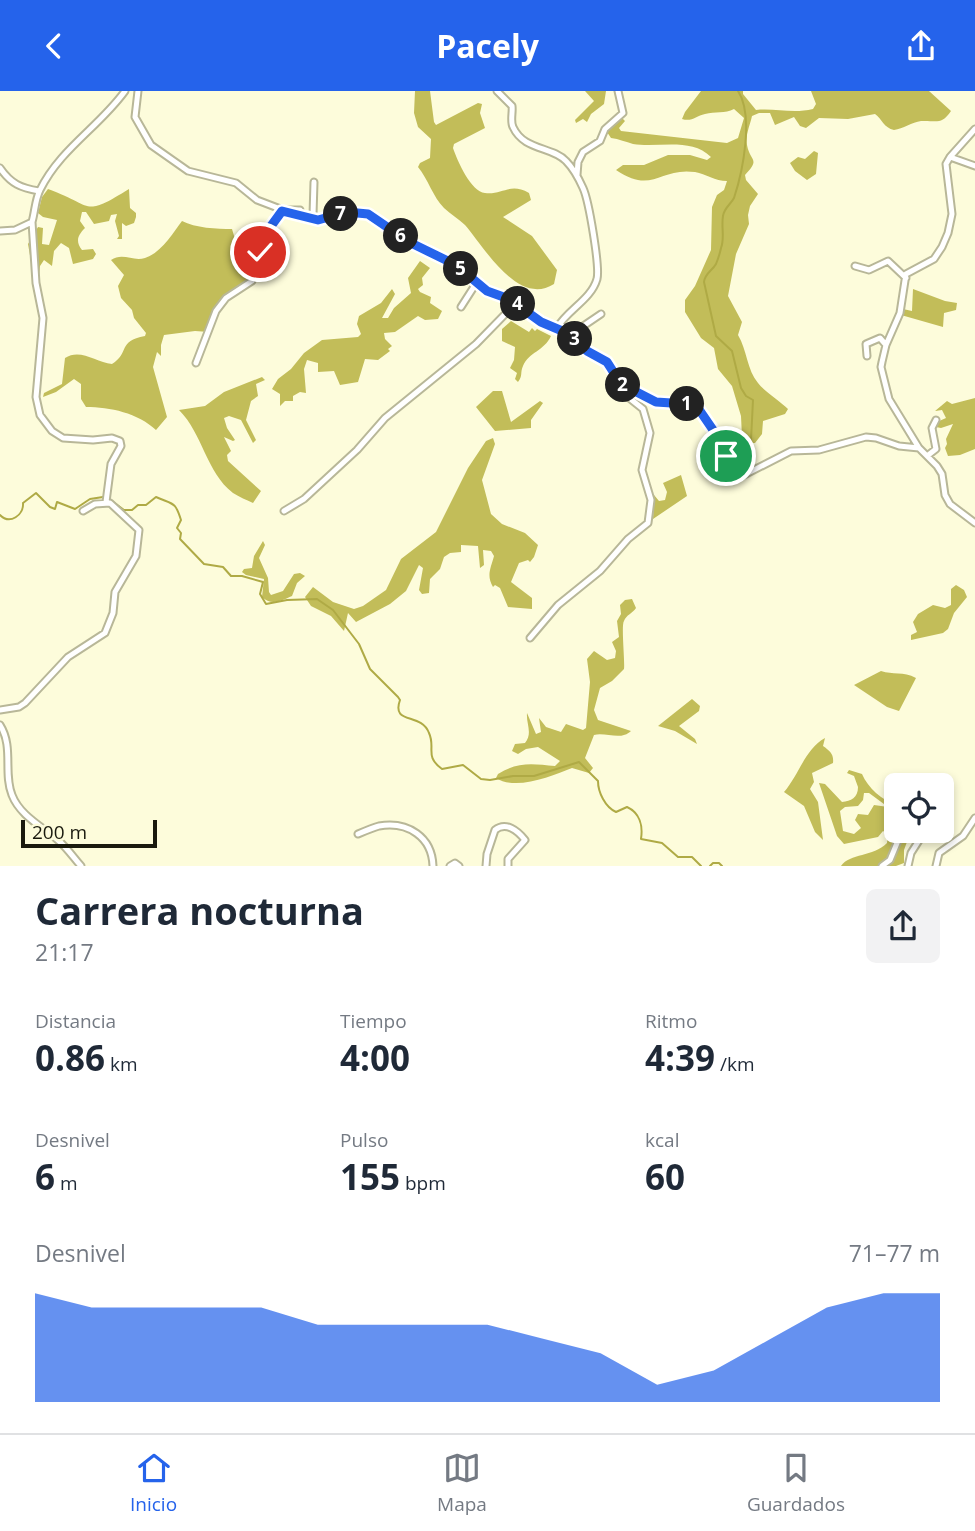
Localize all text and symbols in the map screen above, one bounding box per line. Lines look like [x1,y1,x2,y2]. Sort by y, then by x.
text: Pacely [436,24,539,67]
icon: back [35,27,73,65]
icon: share [902,27,940,65]
pin: 7 [324,197,358,231]
text: 7 [335,200,346,226]
pin: 6 [384,219,418,253]
pin [230,222,290,282]
text: 6 [395,222,406,248]
icon: check [241,233,279,271]
pin: 5 [444,251,478,287]
text: 5 [455,255,466,281]
pin: 4 [500,287,536,321]
text: 4 [512,290,523,316]
pin: 3 [558,321,592,357]
text: 3 [569,325,580,351]
pin: 2 [606,367,640,403]
text: 2 [617,371,628,397]
pin: 1 [670,387,704,421]
text: 1 [681,390,692,416]
pin [696,426,756,486]
icon: arrive [707,437,745,475]
map controls [884,773,954,843]
button: locate [884,773,954,843]
scale bar [21,817,158,849]
text: 200 m [32,819,87,845]
text: Carrera nocturna [35,884,364,936]
button: share [866,889,940,963]
text: 21:17 [35,936,94,968]
text: Distancia [35,1008,116,1034]
text: Tiempo [340,1008,407,1034]
text: Ritmo [645,1008,697,1034]
text: 0.86 [35,1034,105,1081]
text: 4:00 [340,1034,410,1081]
text: 4:39 [645,1034,715,1081]
text: km [105,1051,138,1077]
text: /km [715,1051,755,1077]
text: Desnivel [35,1127,110,1153]
text: Pulso [340,1127,388,1153]
text: kcal [645,1127,679,1153]
text: 6 [35,1153,55,1200]
text: 155 [340,1153,400,1200]
text: 60 [645,1153,685,1200]
text: m [55,1170,78,1196]
text: bpm [400,1170,446,1196]
text: Desnivel [35,1237,126,1269]
text: 71–77 m [849,1237,940,1269]
tab: Inicio [130,1449,177,1517]
tab: Mapa [437,1449,487,1517]
tab: Guardados [747,1449,845,1517]

